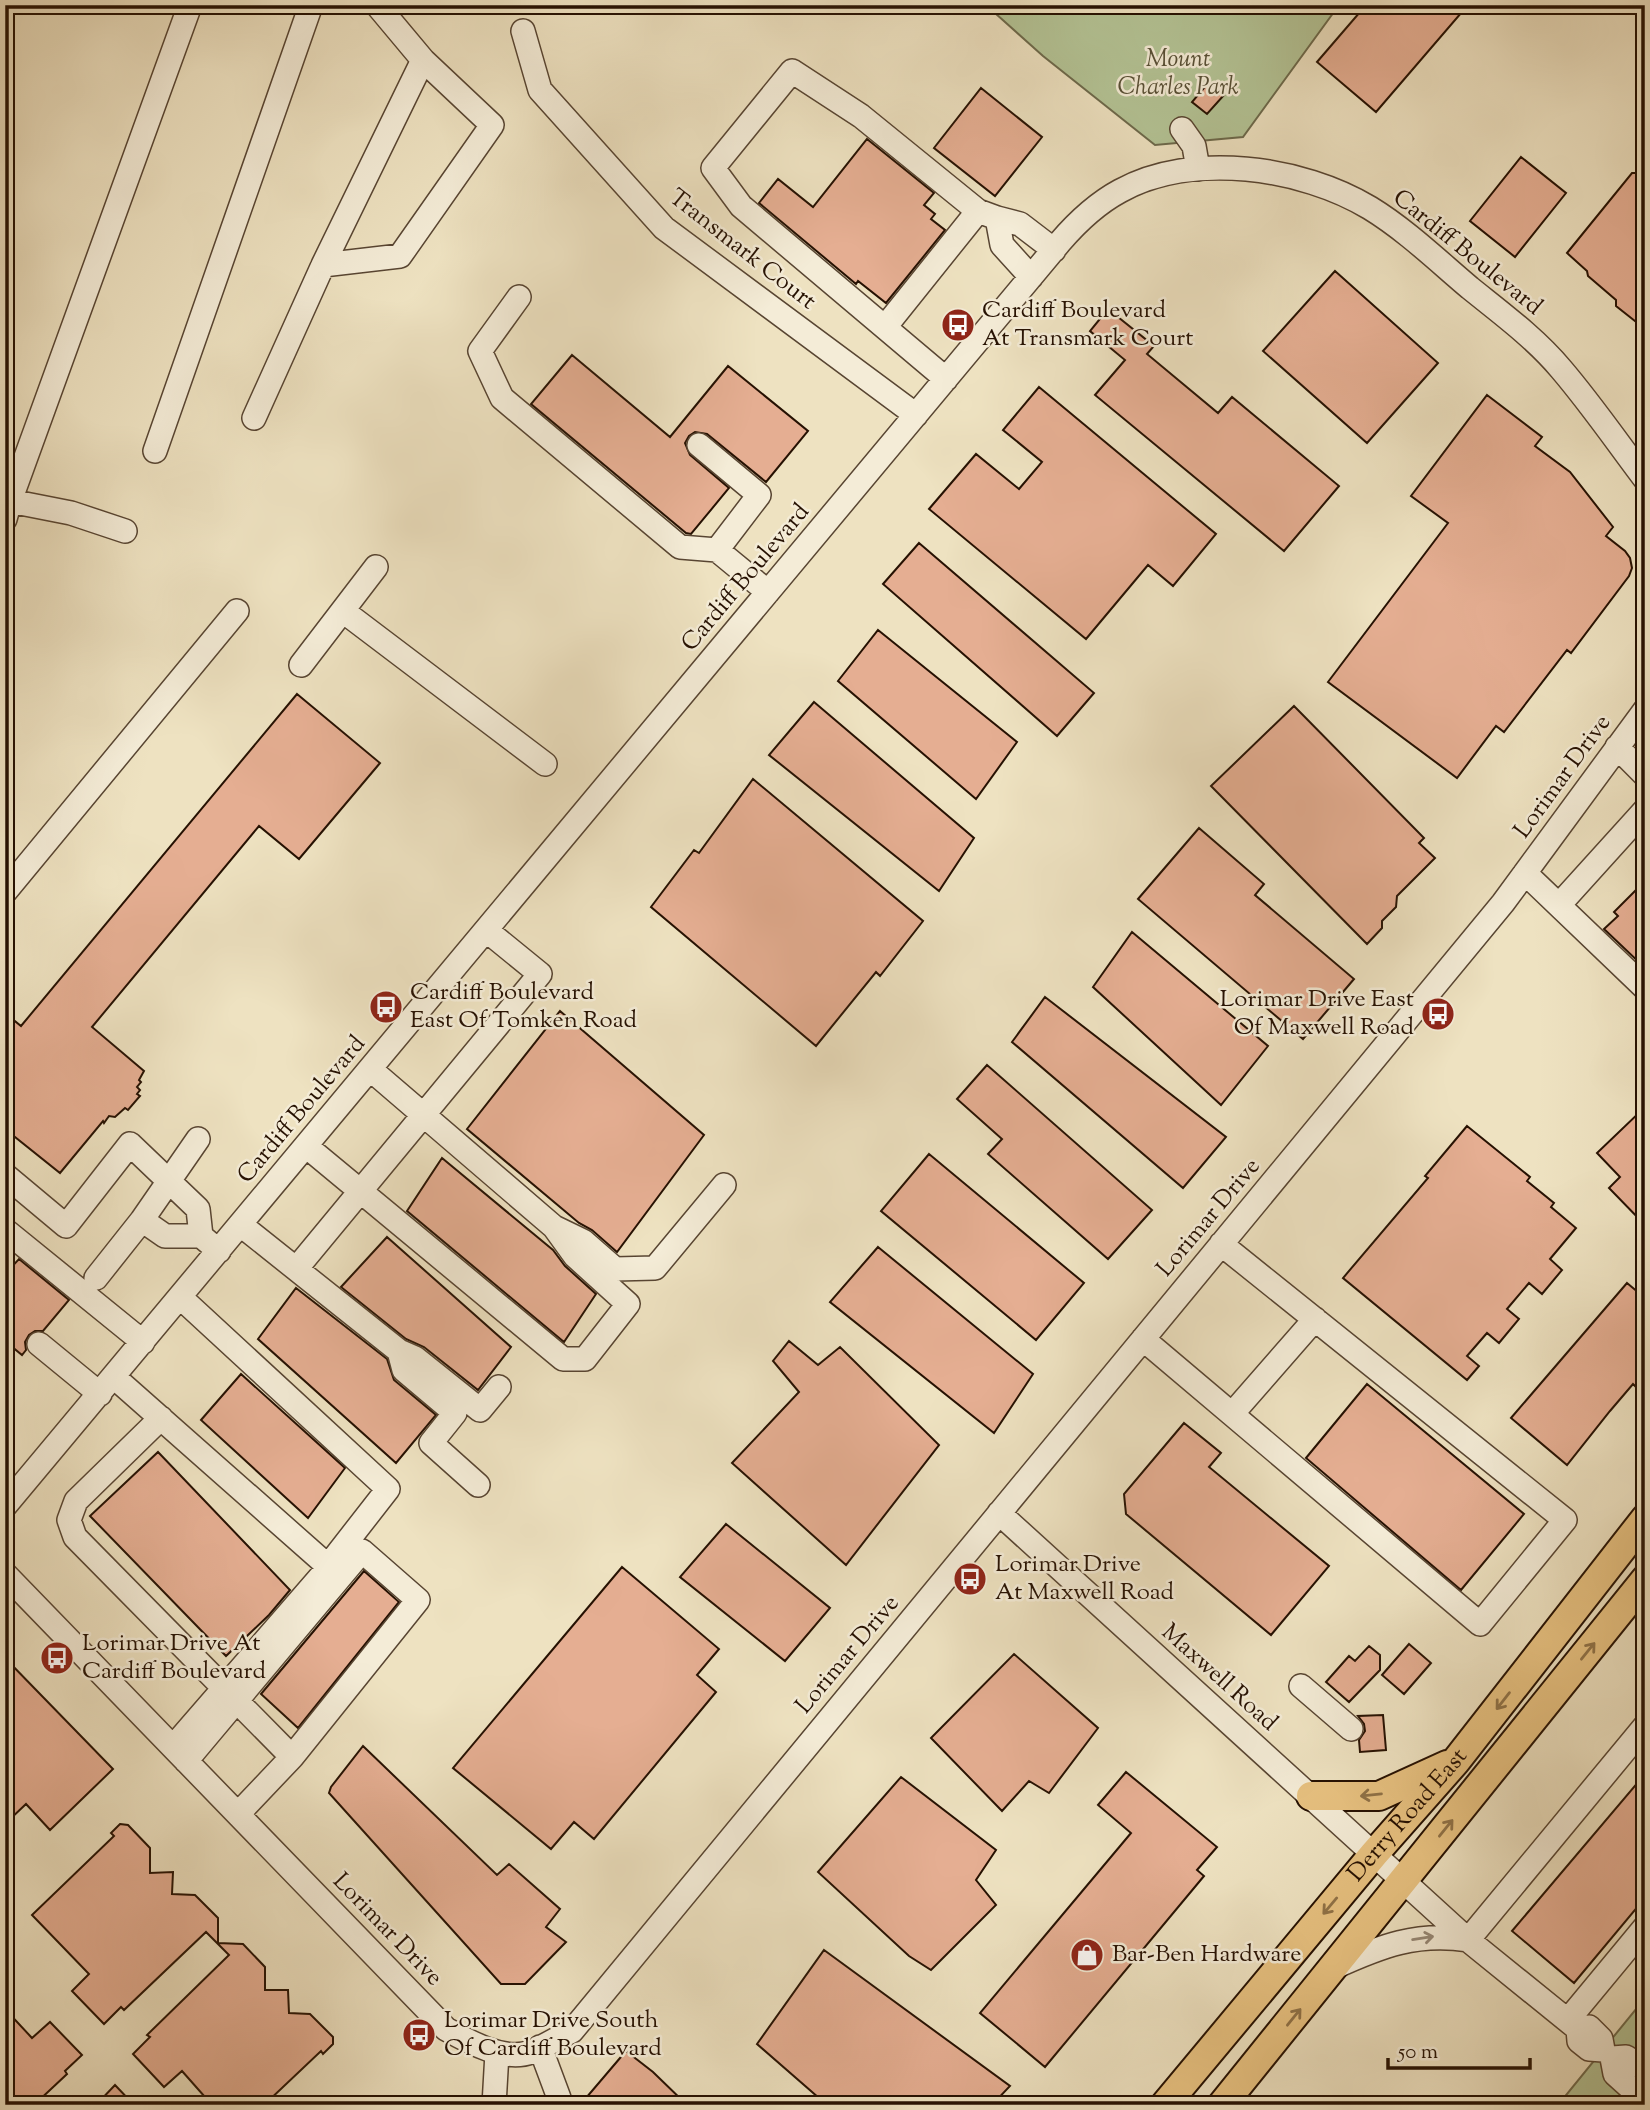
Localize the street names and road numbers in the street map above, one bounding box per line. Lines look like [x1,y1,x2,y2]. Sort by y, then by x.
street label: Transmark Court [661,182,823,318]
street label: Cardiff Boulevard [1385,182,1550,324]
street label: Cardiff Boulevard [674,496,818,659]
street label: Lorimar Drive [1506,708,1620,846]
street label: Cardiff Boulevard [230,1028,374,1191]
street label: Lorimar Drive [1149,1151,1269,1285]
street label: Lorimar Drive [788,1588,908,1722]
street label: Maxwell Road [1153,1616,1285,1740]
street label: Derry Road East [1340,1742,1476,1890]
street label: Lorimar Drive [324,1866,450,1994]

